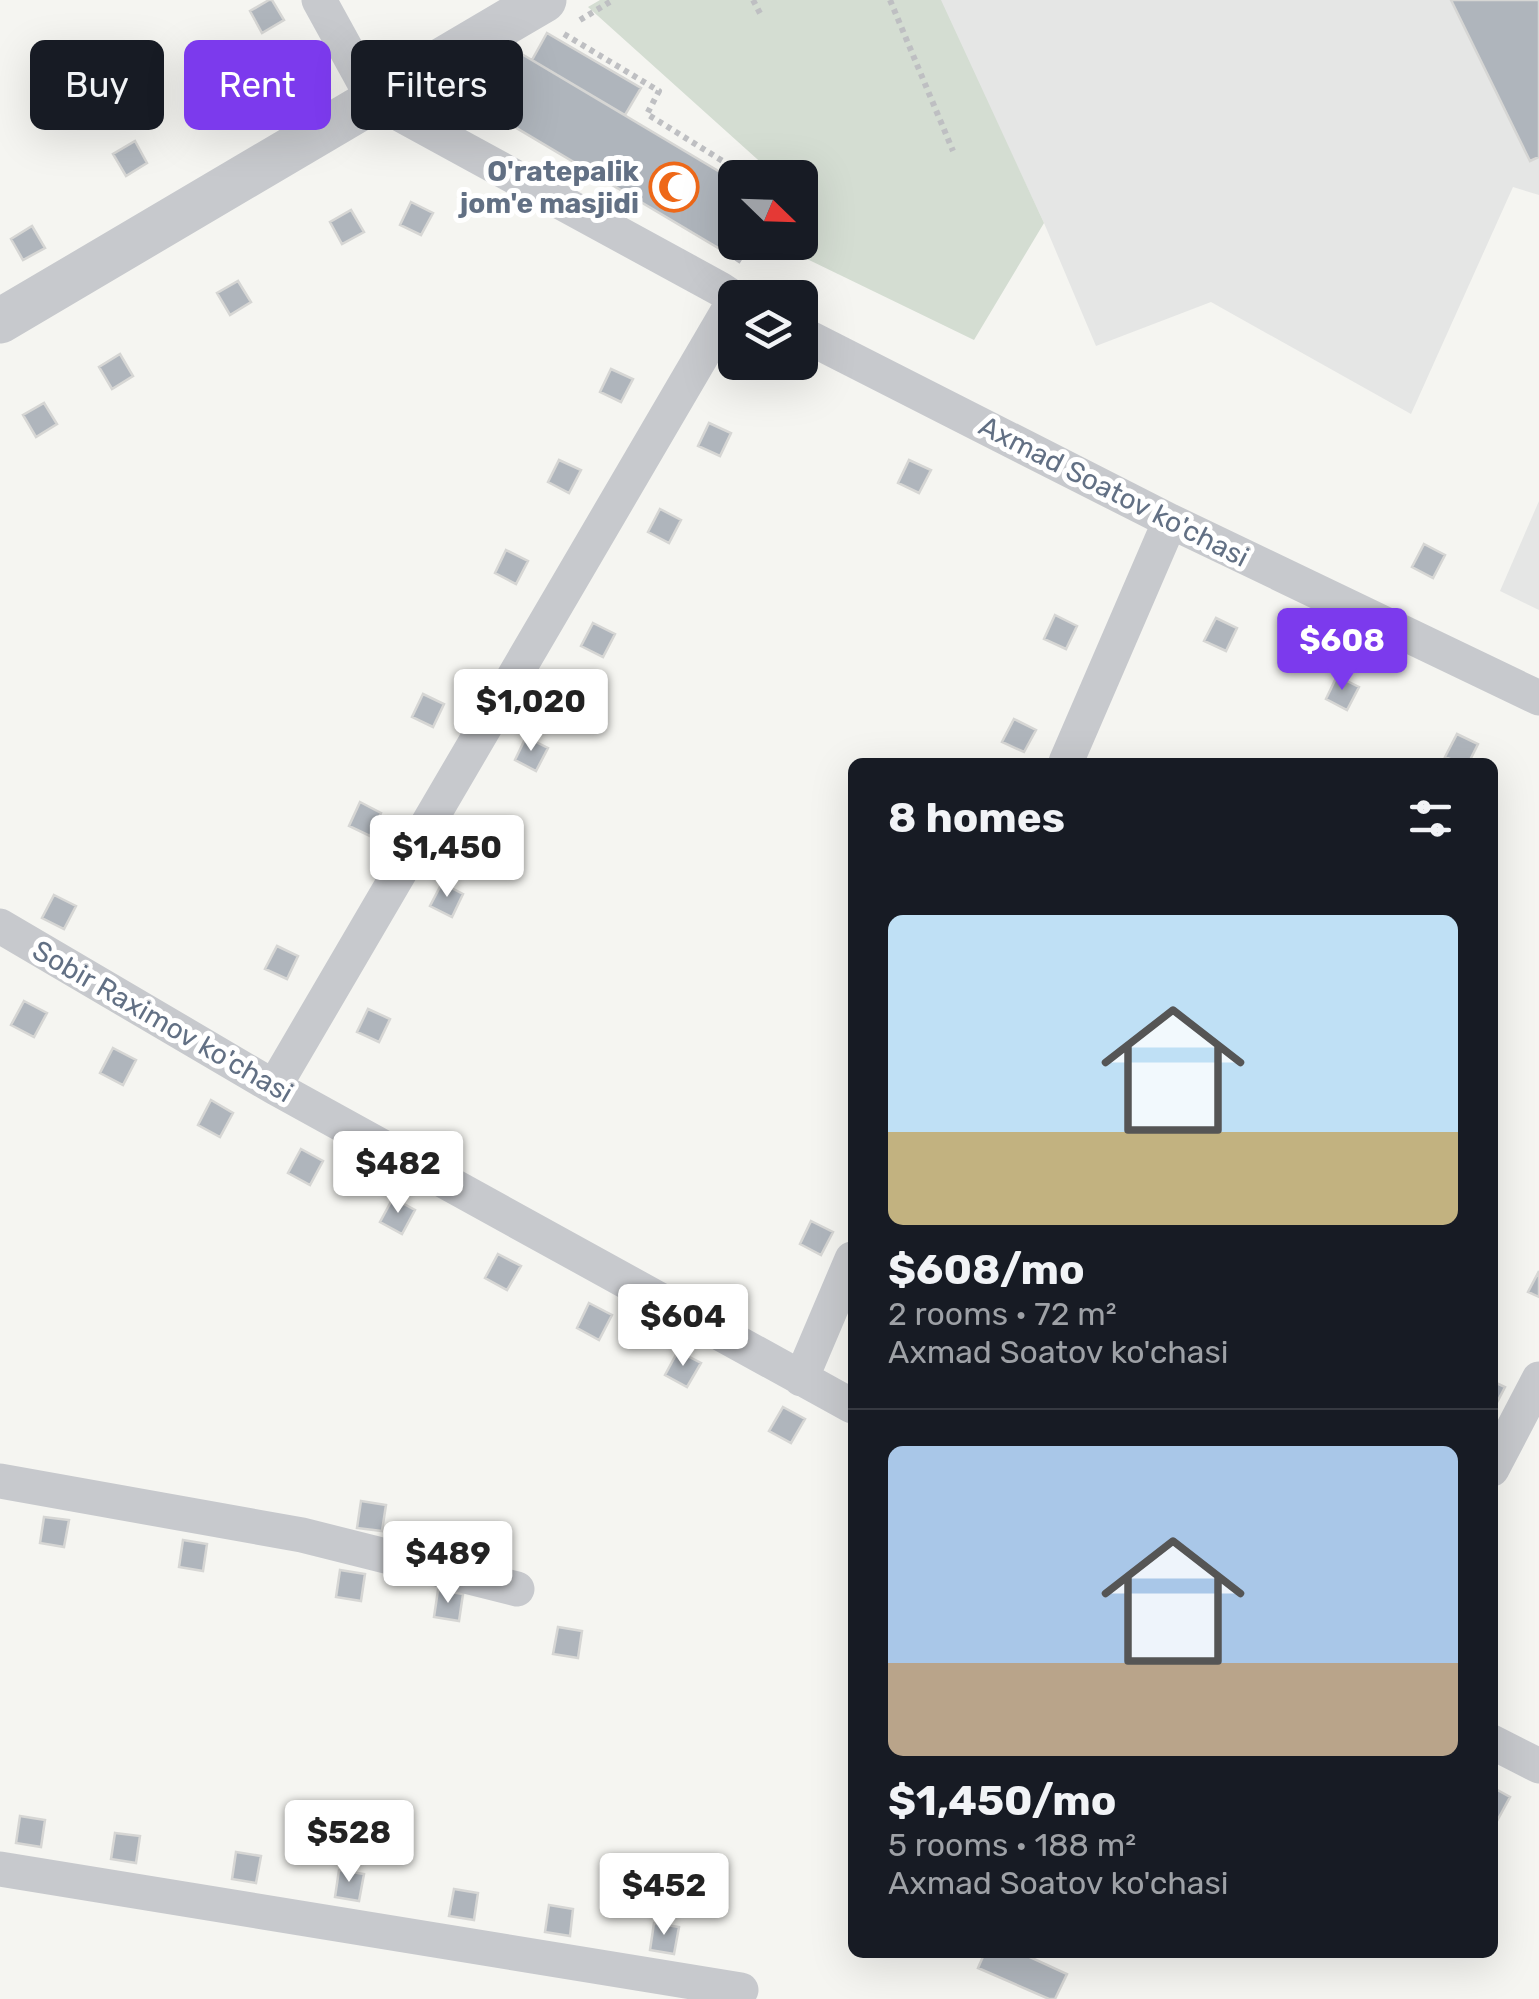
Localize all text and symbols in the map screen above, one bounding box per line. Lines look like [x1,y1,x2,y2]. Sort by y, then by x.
chip: Buy [30,40,164,130]
chip: Rent [184,40,331,130]
chip: Filters [351,40,523,130]
place label: O'ratepalik jom'e masjidi [458,155,640,220]
north arrow [718,160,818,260]
map controls [718,160,818,380]
mosque icon: O'ratepalik jom'e masjidi [648,161,700,213]
button: layers [718,280,818,380]
street label: Axmad Soatov ko'chasi [974,409,1254,574]
pin: $608 [1283,608,1401,693]
text: $608 [1299,621,1385,659]
pin: $1,020 [450,669,612,754]
text: $1,020 [476,682,586,720]
icon: filters [1403,791,1458,846]
text: 8 homes [888,793,1065,843]
pin: $1,450 [366,815,528,900]
text: $1,450 [392,828,502,866]
street label: Sobir Raximov ko'chasi [27,933,299,1109]
icon: home [1083,980,1263,1160]
pin: $482 [339,1131,457,1216]
text: $482 [355,1144,441,1182]
text: $608/mo [888,1245,1085,1295]
pin: $604 [624,1284,742,1369]
text: 2 rooms · 72 m² [888,1295,1117,1333]
text: $604 [640,1297,726,1335]
text: Axmad Soatov ko'chasi [888,1333,1229,1371]
icon: home [1083,1511,1263,1691]
pin: $489 [389,1521,507,1606]
text: $489 [405,1534,491,1572]
text: $1,450/mo [888,1776,1116,1826]
pin: $528 [290,1800,408,1885]
text: $528 [307,1813,391,1851]
text: 5 rooms · 188 m² [888,1826,1136,1864]
pin: $452 [605,1853,723,1938]
text: Axmad Soatov ko'chasi [888,1864,1229,1902]
text: $452 [622,1866,706,1904]

